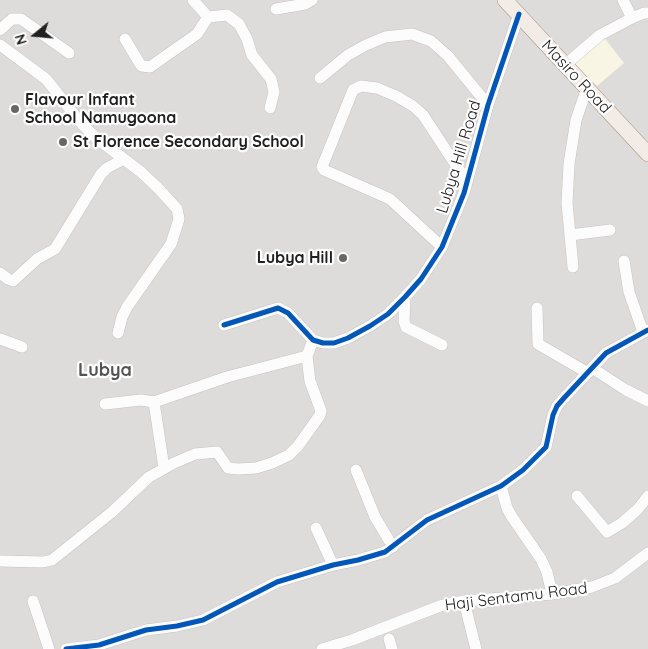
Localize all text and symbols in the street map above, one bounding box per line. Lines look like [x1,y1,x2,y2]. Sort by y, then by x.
north arrow [10,10,60,60]
text: N [11,32,31,47]
street label: Masiro Road [537,36,615,118]
place label: Flavour Infant School Namugoona [25,90,176,128]
street label: Lubya Hill Road [433,98,485,216]
marker: Flavour Infant School Namugoona [9,103,21,115]
place label: St Florence Secondary School [73,132,304,152]
marker: St Florence Secondary School [57,136,69,148]
place label: Lubya Hill [257,248,333,268]
marker: Lubya Hill [337,252,349,264]
district label: Lubya [78,360,132,382]
street label: Haji Sentamu Road [444,579,588,615]

